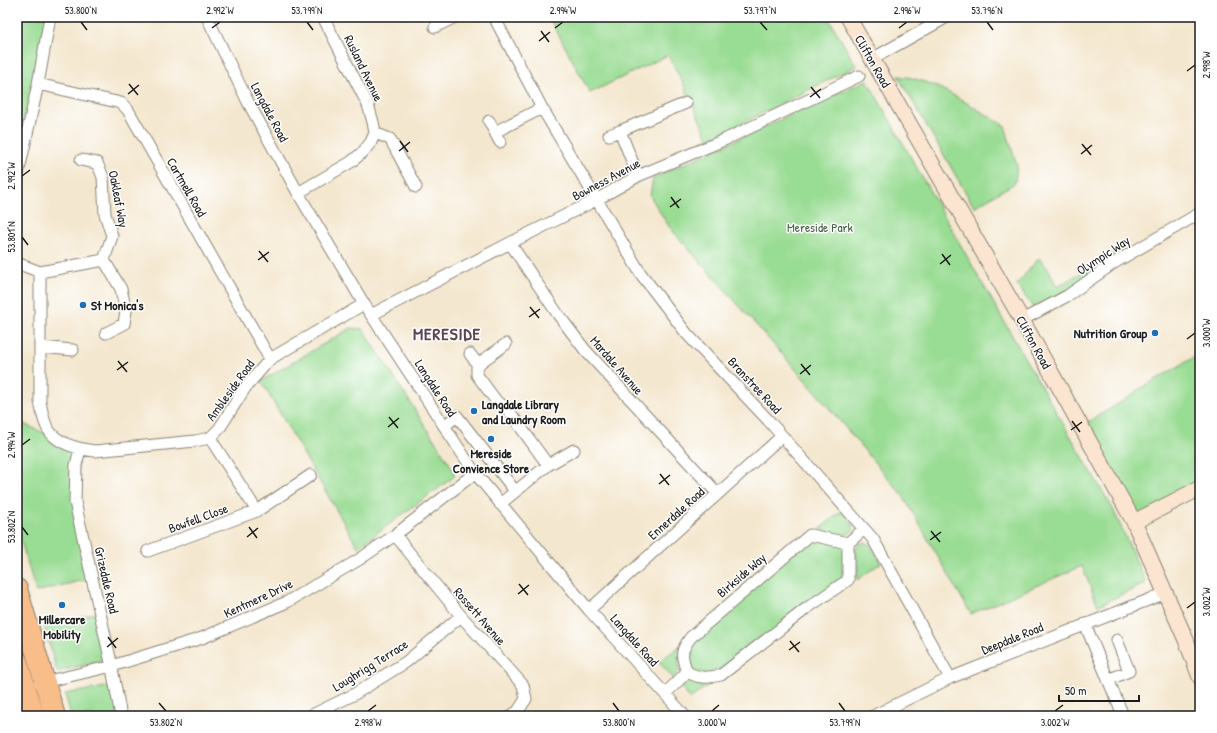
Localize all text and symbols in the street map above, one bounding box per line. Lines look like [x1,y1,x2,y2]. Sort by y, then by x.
text: 53.800°N [65,4,97,17]
text: 2.992°W [206,4,234,17]
text: 53.799°N [292,4,322,17]
text: 2.994°W [550,4,577,17]
text: 53.797°N [744,4,776,17]
text: 2.996°W [894,4,921,17]
text: 53.796°N [971,4,1003,17]
street label: Clifton Road [851,31,895,91]
street label: Rusland Avenue [340,32,388,104]
text: 2.998°W [1200,51,1213,78]
street label: Langdale Road [247,79,293,145]
street label: Bowness Avenue [569,153,643,205]
street label: Cartmell Road [163,154,211,220]
text: 2.992°W [5,162,18,190]
street label: Oakleaf Way [105,169,133,230]
park label: Mereside Park [787,218,854,236]
text: 53.801°N [5,222,18,252]
street label: Olympic Way [1073,231,1134,279]
place label: St Monica's [91,296,143,314]
marker: St Monica's [78,300,88,310]
street label: Clifton Road [1012,312,1056,372]
text: 3.000°W [1200,318,1213,347]
district label: MERESIDE [413,322,481,345]
place label: Nutrition Group [1074,324,1147,343]
marker: Nutrition Group [1150,328,1160,338]
street label: Mardale Avenue [586,332,648,398]
street label: Branstree Road [724,353,786,417]
street label: Ambleside Road [202,356,258,424]
street label: Langdale Road [411,356,461,420]
place label: Langdale Library and Laundry Room [482,395,566,429]
marker: Langdale Library and Laundry Room [469,406,479,416]
text: 2.994°W [5,431,18,458]
marker: Mereside Convience Store [486,434,496,444]
place label: Mereside Convience Store [453,444,530,477]
street label: Ennerdale Road [644,483,708,543]
street label: Bowfell Close [166,499,230,537]
text: 53.802°N [5,511,18,543]
street label: Grizedale Road [91,545,123,615]
street label: Birkside Way [713,548,770,601]
street label: Kentmere Drive [221,574,295,622]
street label: Rossett Avenue [450,583,510,649]
text: 3.002°W [1200,587,1213,616]
marker: Millercare Mobility [57,600,67,610]
place label: Millercare Mobility [39,610,86,644]
street label: Langdale Road [607,610,663,670]
street label: Deepdale Road [978,617,1046,659]
street label: Loughrigg Terrace [329,635,411,695]
scale bar [1059,677,1139,703]
text: 50 m [1065,682,1086,699]
text: 53.802°N [150,716,182,729]
text: 2.998°W [355,716,382,729]
text: 53.800°N [603,716,635,729]
text: 3.000°W [698,716,727,729]
text: 53.799°N [830,716,860,729]
text: 3.002°W [1041,716,1070,729]

